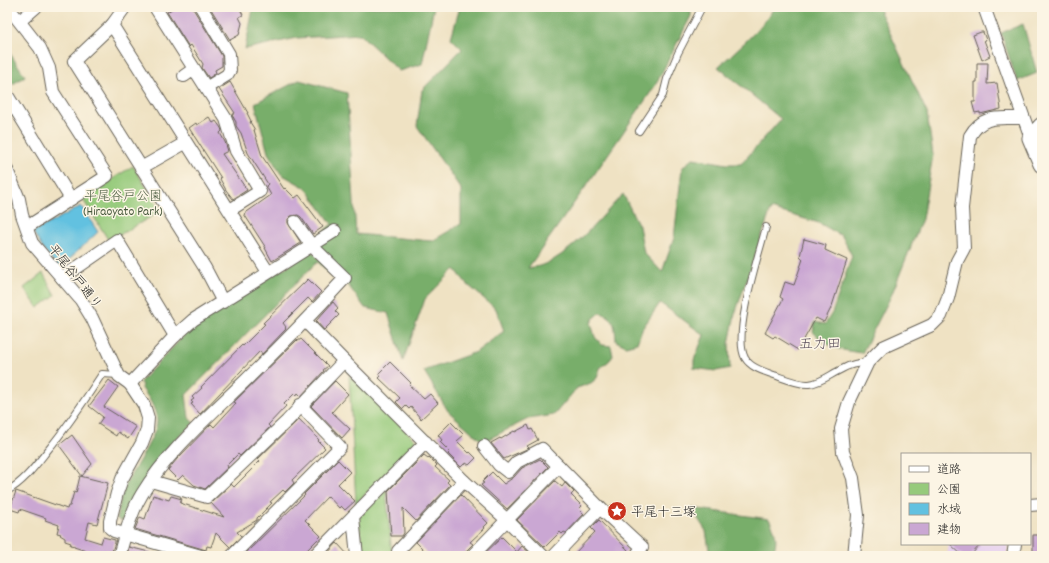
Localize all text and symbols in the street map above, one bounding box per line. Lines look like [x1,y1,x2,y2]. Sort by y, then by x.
park label: 平尾谷戸公園 (Hiraoyato Park) [83,188,163,222]
street label: 平尾谷戸通り [43,241,106,314]
district label: 五力田 [799,335,841,355]
legend [901,453,1031,545]
text: 道路 [937,462,961,479]
text: 公園 [937,482,961,499]
place icon: 平尾十三塚 [606,500,628,522]
text: 水域 [937,502,961,519]
place label: 平尾十三塚 [631,504,696,523]
text: 建物 [937,522,961,539]

